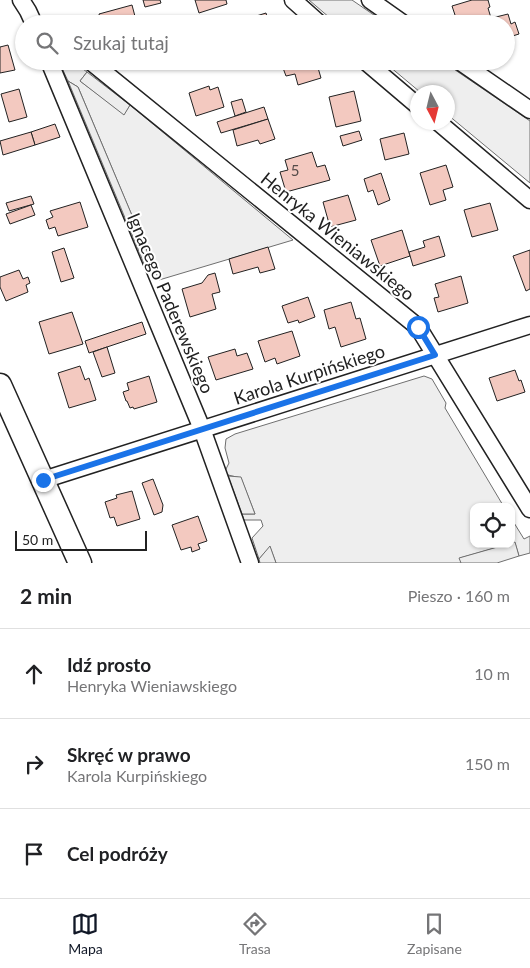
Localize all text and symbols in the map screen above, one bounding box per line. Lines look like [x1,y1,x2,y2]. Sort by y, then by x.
search box [15,15,515,70]
icon: search [33,29,61,57]
text: Szukaj tutaj [73,31,169,54]
north arrow [410,85,455,130]
house number: 5 [291,161,299,179]
street label: Henryka Wieniawskiego [257,167,419,305]
street label: Ignacego Paderewskiego [123,209,219,397]
route start [407,316,430,339]
street label: Karola Kurpińskiego [231,339,387,409]
route end [32,469,55,492]
map controls [470,503,515,548]
button: locate [470,503,515,548]
scale bar [15,528,148,551]
text: 50 m [22,531,53,548]
text: 2 min [20,583,72,608]
text: Pieszo · 160 m [408,586,510,605]
text: Idź prosto [67,653,151,676]
icon: ahead [20,660,48,688]
text: 10 m [474,664,510,683]
text: Henryka Wieniawskiego [67,676,237,695]
text: Skręć w prawo [67,743,191,766]
icon: right [20,750,48,778]
text: 150 m [465,754,510,773]
text: Karola Kurpińskiego [67,766,207,785]
icon: arrive [20,840,48,868]
text: Cel podróży [67,842,168,865]
tab: Mapa [68,910,103,957]
tab: Trasa [239,910,271,957]
tab: Zapisane [407,910,462,957]

